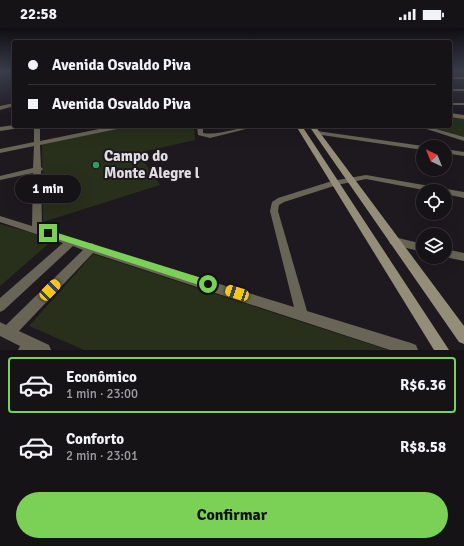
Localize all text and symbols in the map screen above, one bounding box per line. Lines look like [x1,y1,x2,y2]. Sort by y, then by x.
text: 22:58 [20,5,57,23]
text: Avenida Osvaldo Piva [52,56,191,74]
text: Avenida Osvaldo Piva [52,95,191,113]
north arrow [416,140,452,176]
map controls [416,140,452,264]
place label: Campo do Monte Alegre l [104,147,200,182]
marker: Campo do Monte Alegre l [91,160,101,170]
callout: 1 min [15,175,81,203]
text: 1 min [32,181,64,197]
button: locate [416,184,452,220]
route end [39,224,57,242]
button: layers [416,228,452,264]
route start [199,275,217,293]
car [37,277,63,303]
car [224,284,250,302]
icon: car [18,367,54,403]
text: Econômico [66,368,137,386]
text: R$6.36 [400,376,446,394]
text: 1 min · 23:00 [66,386,138,402]
icon: car [18,429,54,465]
text: Conforto [66,430,124,448]
text: R$8.58 [400,438,446,456]
text: 2 min · 23:01 [66,448,138,464]
button: Confirmar [16,492,448,538]

